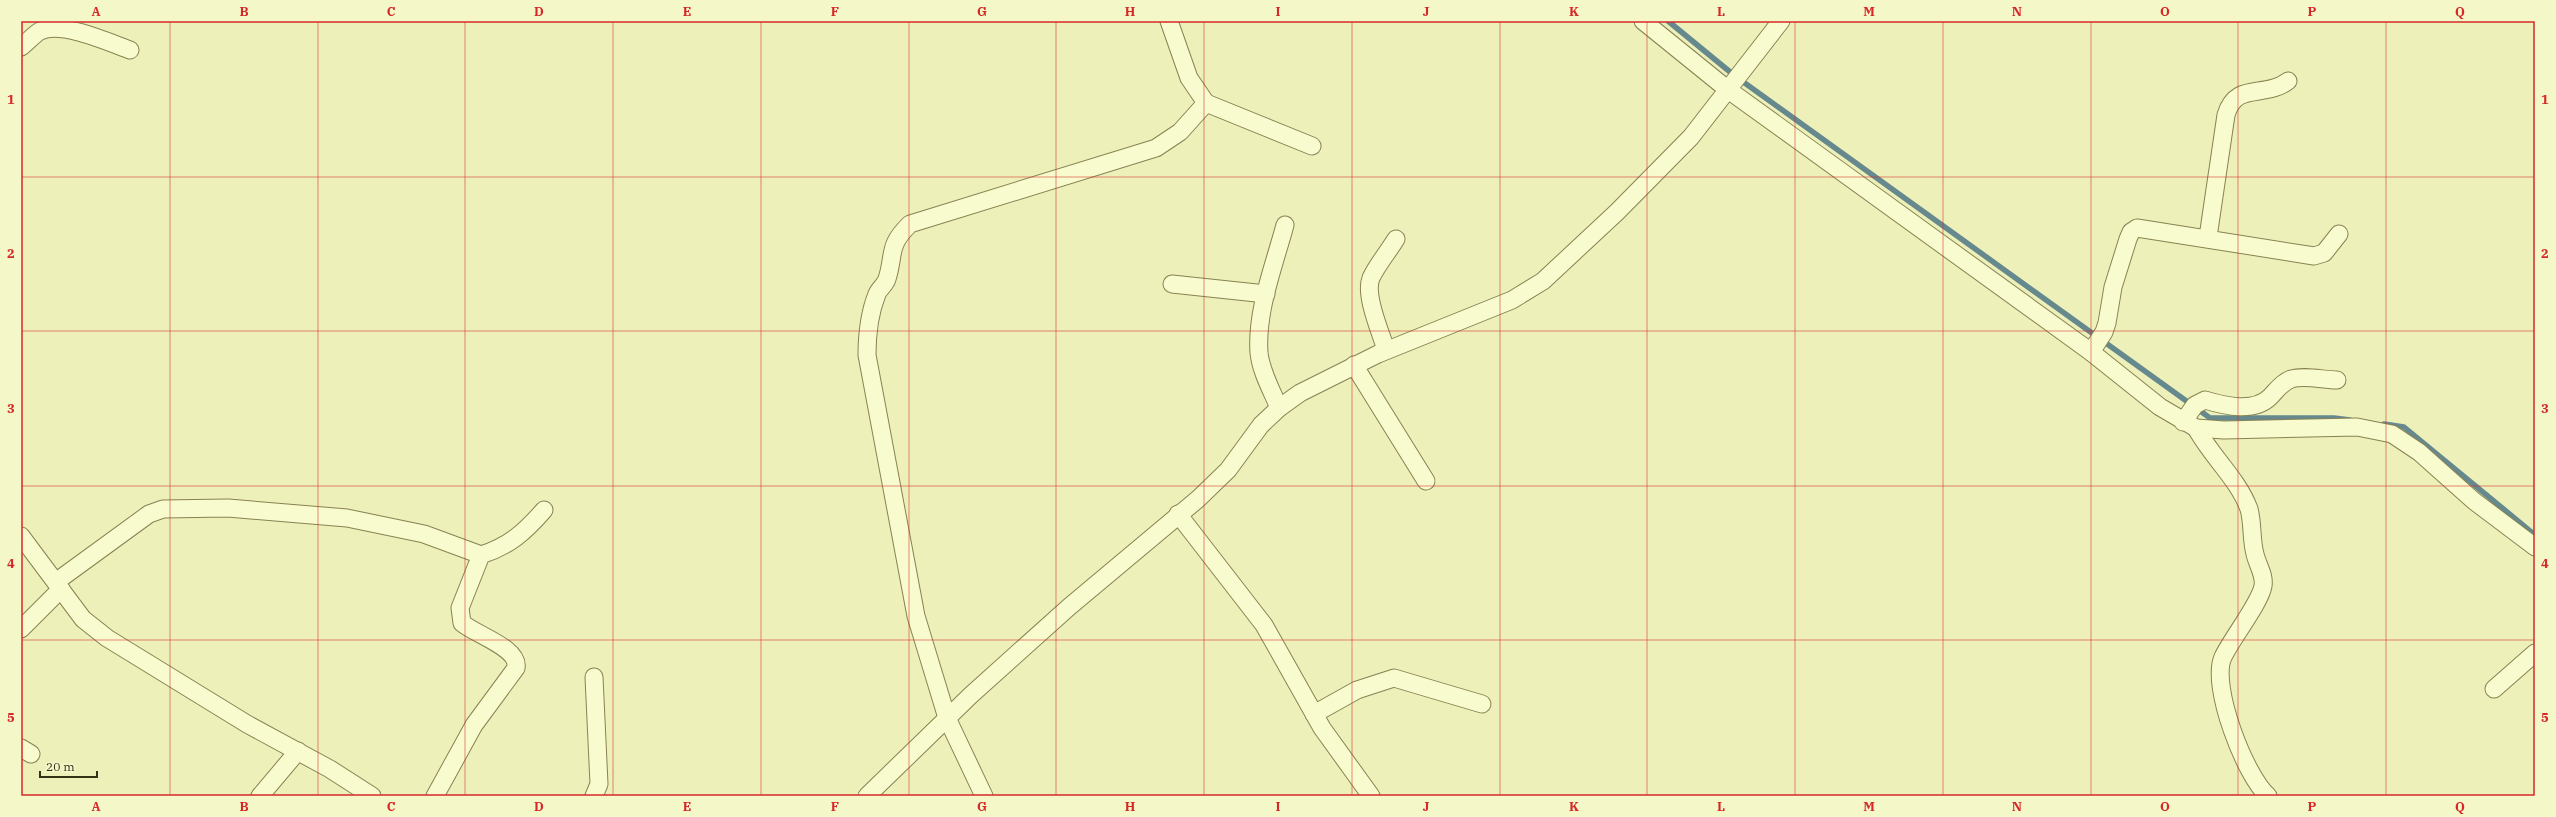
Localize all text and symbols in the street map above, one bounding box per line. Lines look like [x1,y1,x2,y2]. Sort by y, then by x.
text: A [91,3,101,20]
text: B [239,3,249,20]
text: C [387,3,396,20]
text: D [534,3,544,20]
text: E [683,3,691,20]
text: F [831,3,839,20]
text: G [977,3,987,20]
text: H [1125,3,1136,20]
text: I [1276,3,1281,20]
text: J [1423,3,1430,20]
text: K [1569,3,1579,20]
text: L [1717,3,1725,20]
text: M [1863,3,1875,20]
text: N [2012,3,2022,20]
text: O [2160,3,2170,20]
text: P [2308,3,2317,20]
text: Q [2455,3,2465,20]
text: 1 [7,91,15,108]
text: 1 [2541,91,2549,108]
text: 2 [7,245,15,262]
text: 2 [2541,245,2549,262]
text: 3 [7,400,15,417]
text: 3 [2541,400,2549,417]
text: 4 [7,555,15,572]
text: 4 [2541,555,2549,572]
text: 5 [7,709,15,726]
text: 5 [2541,709,2549,726]
scale bar [40,753,97,779]
text: 20 m [46,759,75,774]
text: A [91,798,101,815]
text: B [239,798,249,815]
text: C [387,798,396,815]
text: D [534,798,544,815]
text: E [683,798,691,815]
text: F [831,798,839,815]
text: G [977,798,987,815]
text: H [1125,798,1136,815]
text: I [1276,798,1281,815]
text: J [1423,798,1430,815]
text: K [1569,798,1579,815]
text: L [1717,798,1725,815]
text: M [1863,798,1875,815]
text: N [2012,798,2022,815]
text: O [2160,798,2170,815]
text: P [2308,798,2317,815]
text: Q [2455,798,2465,815]

